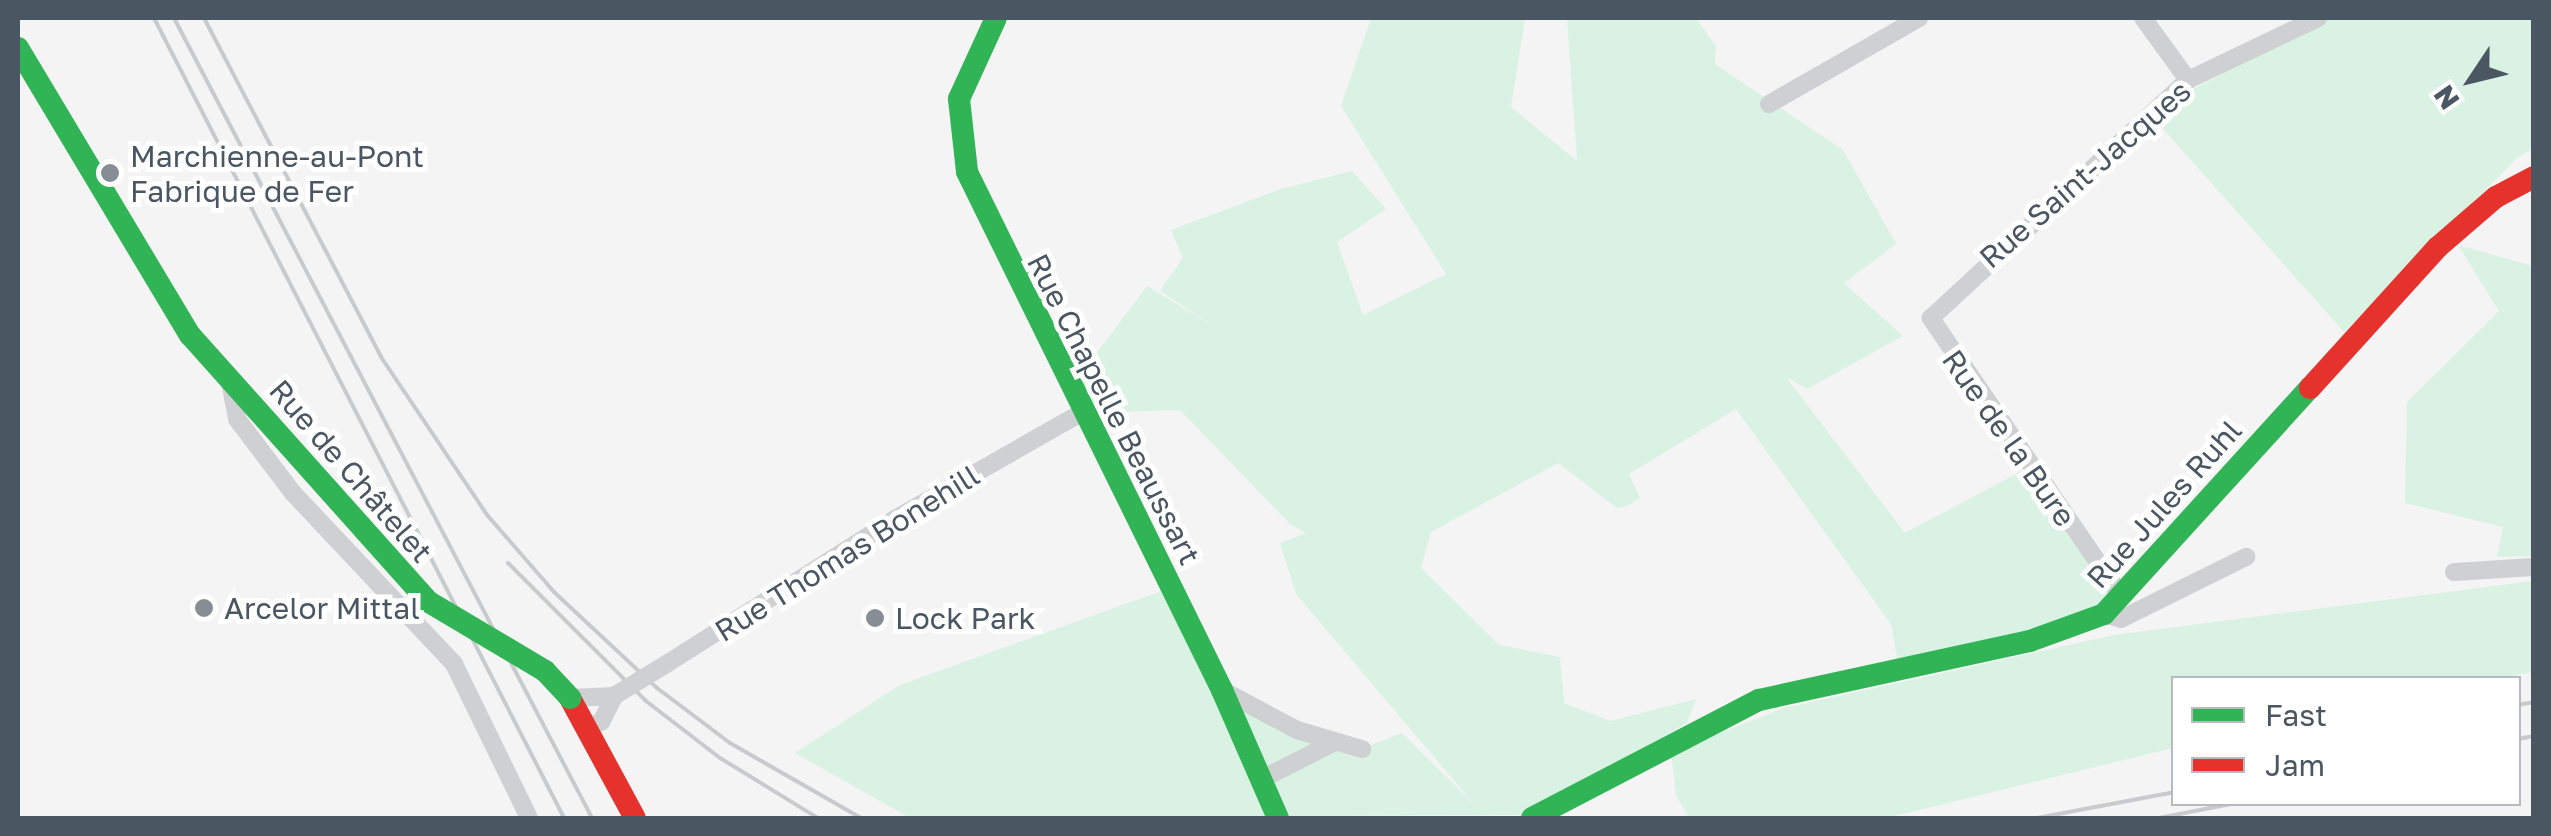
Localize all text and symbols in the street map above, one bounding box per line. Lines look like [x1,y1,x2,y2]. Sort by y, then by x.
north arrow [2421,30,2521,130]
street label: Rue Saint-Jacques [1972,73,2198,275]
text: N [2426,79,2466,116]
place label: Marchienne-au-Pont Fabrique de Fer [130,138,424,208]
marker: Marchienne-au-Pont Fabrique de Fer [99,162,121,184]
street label: Rue Chapelle Beaussart [1020,248,1208,570]
street label: Rue de la Bure [1935,343,2083,533]
street label: Rue de Châtelet [262,372,440,570]
street label: Rue Jules Ruhl [2079,413,2249,595]
street label: Rue Thomas Bonehill [708,457,986,649]
place label: Arcelor Mittal [224,590,420,626]
marker: Arcelor Mittal [193,597,215,619]
place label: Lock Park [895,600,1036,636]
marker: Lock Park [864,607,886,629]
legend [2171,676,2521,806]
text: Fast [2265,697,2327,733]
text: Jam [2265,747,2325,783]

